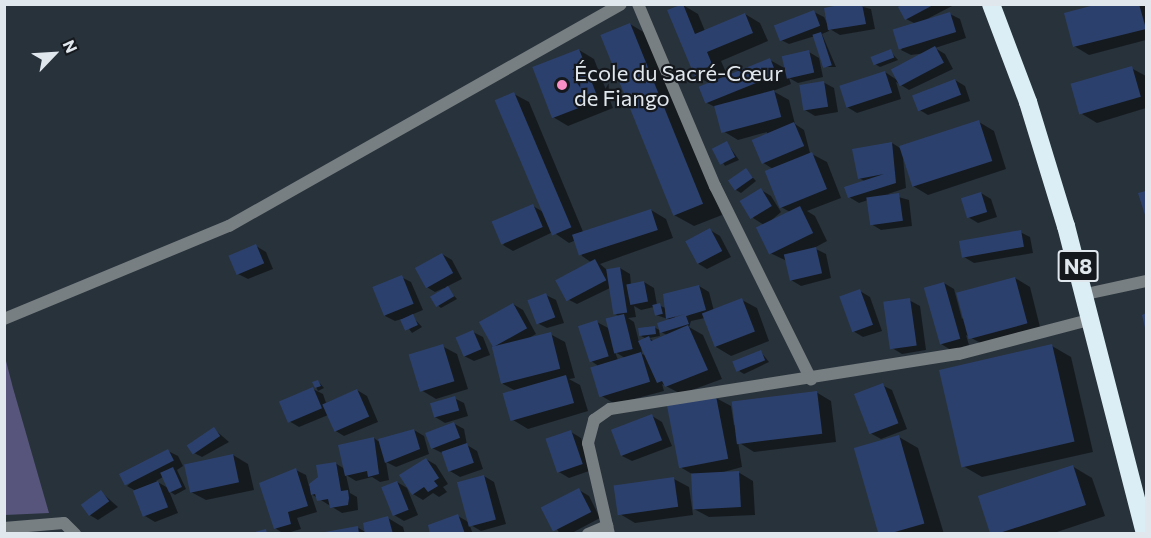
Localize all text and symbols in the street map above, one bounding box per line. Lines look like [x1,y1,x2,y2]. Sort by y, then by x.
north arrow [24,24,84,84]
text: N [60,37,82,56]
place label: École du Sacré-Cœur de Fiango [574,59,783,110]
marker: École du Sacré-Cœur de Fiango [555,78,569,92]
road number: N8 [1057,248,1099,284]

